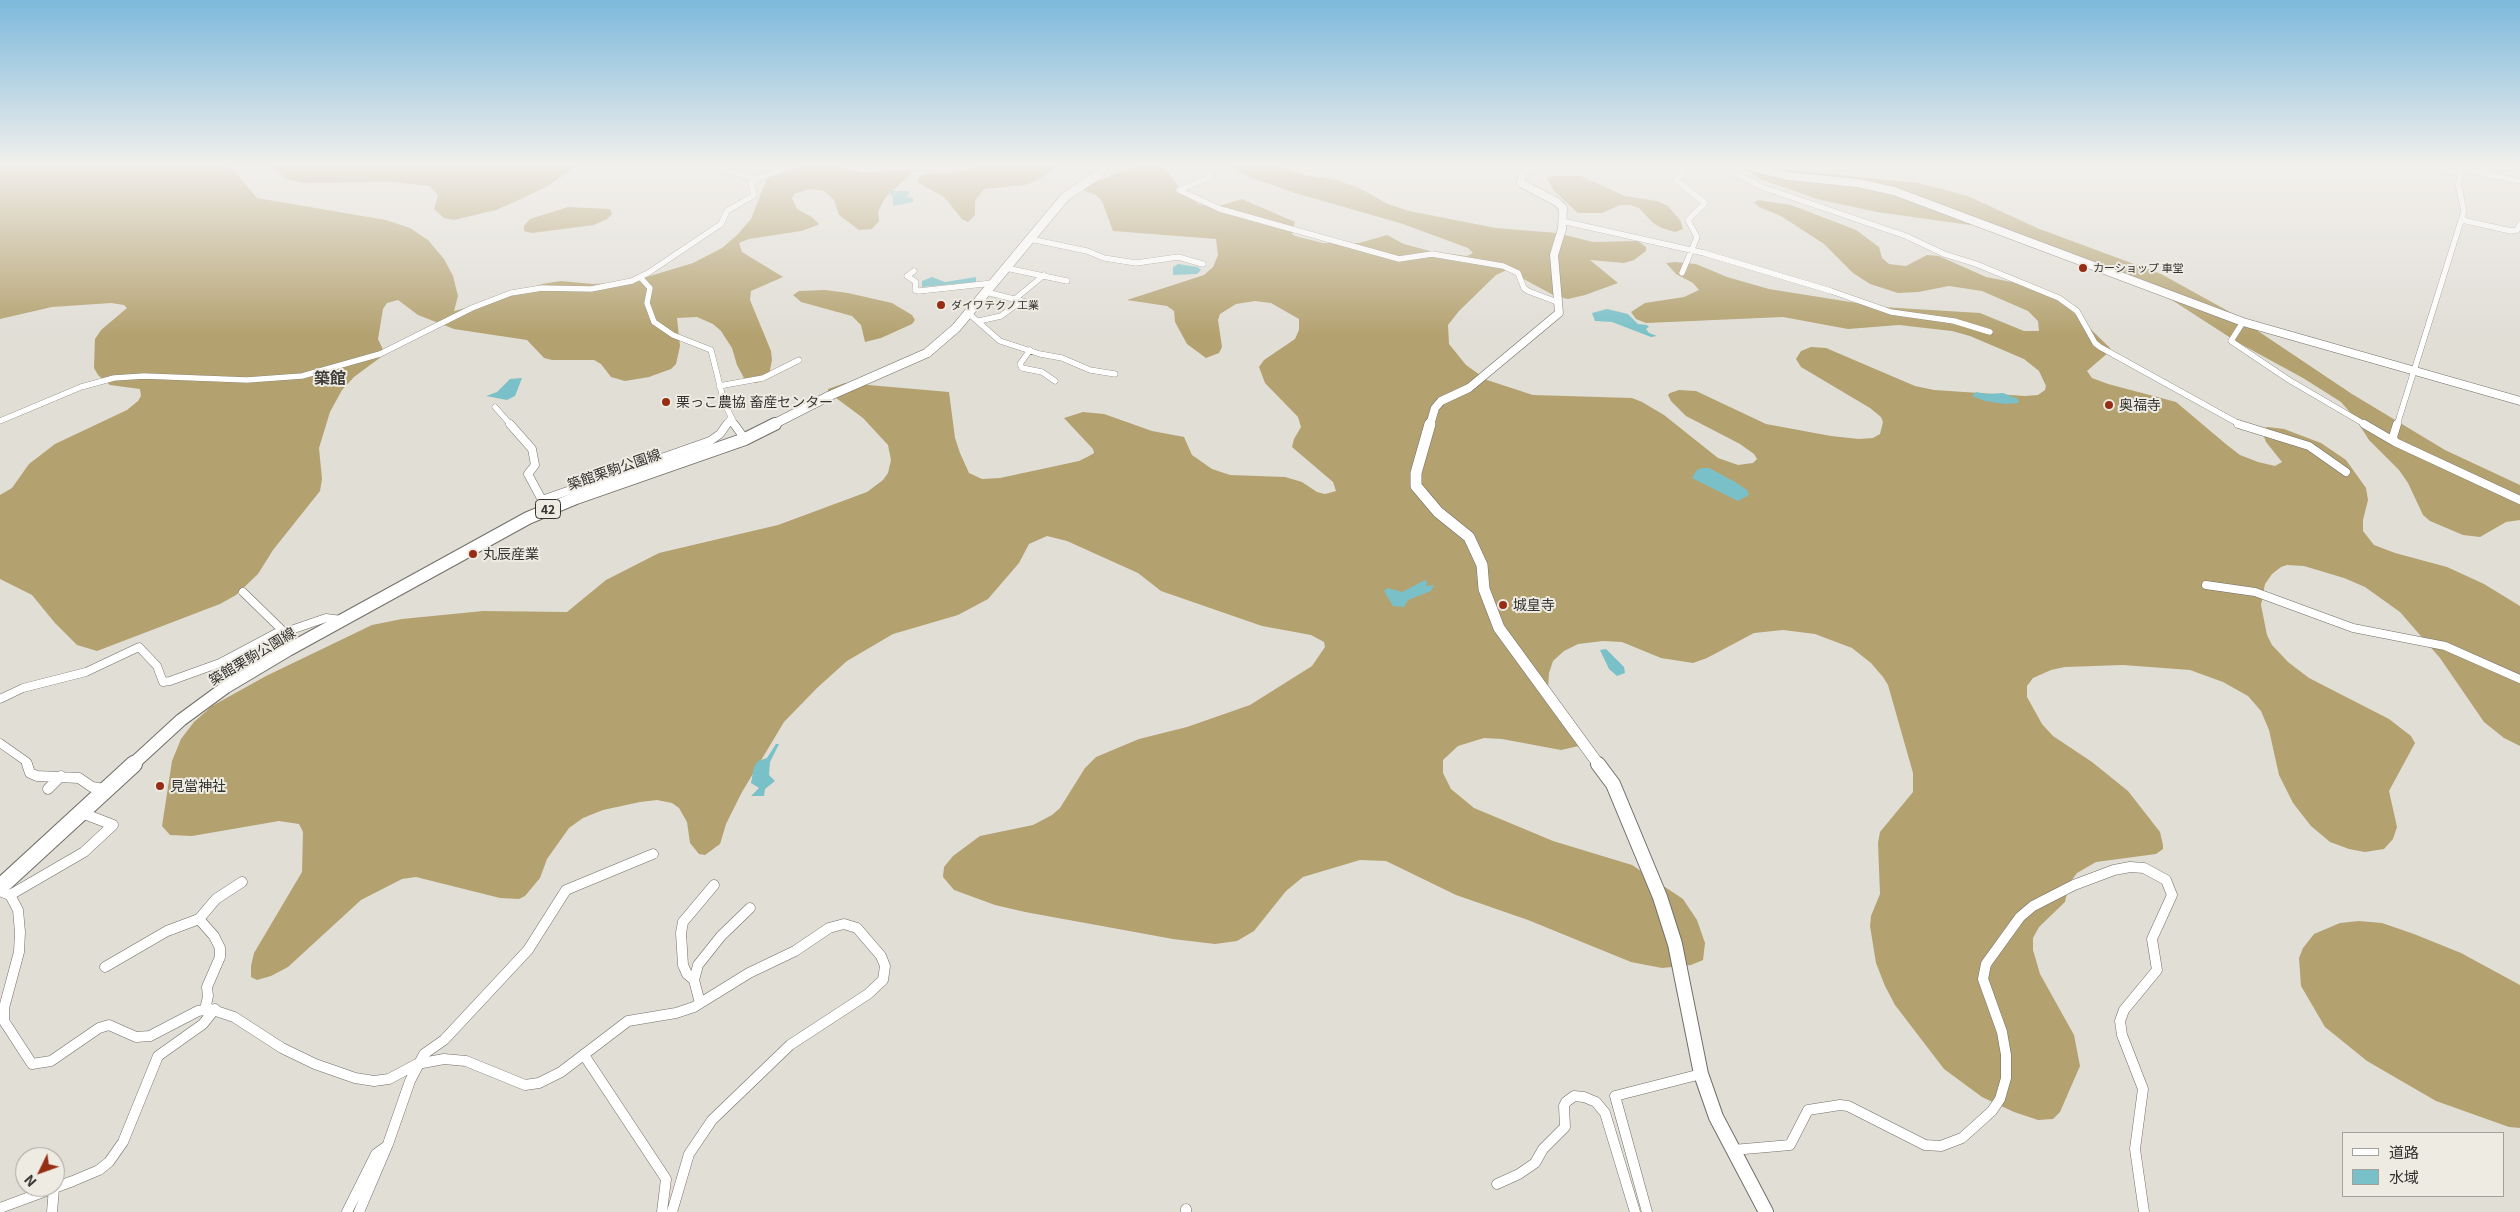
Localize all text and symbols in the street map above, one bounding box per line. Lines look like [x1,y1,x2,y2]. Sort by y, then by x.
place label: カーショップ 車堂 [2093,261,2183,275]
marker: カーショップ 車堂 [2077,262,2089,274]
place label: ダイワテクノ工業 [951,298,1039,312]
marker: ダイワテクノ工業 [935,299,947,311]
district label: 築館 [314,368,346,388]
place label: 栗っこ農協 畜産センター [676,394,833,410]
marker: 栗っこ農協 畜産センター [660,396,672,408]
place label: 奥福寺 [2119,397,2161,413]
marker: 奥福寺 [2103,399,2115,411]
street label: 築館栗駒公園線 [565,445,663,493]
road number: 42 [536,499,560,518]
place label: 丸辰産業 [483,546,539,562]
marker: 丸辰産業 [467,548,479,560]
place label: 城皇寺 [1513,597,1555,613]
marker: 城皇寺 [1497,599,1509,611]
street label: 築館栗駒公園線 [206,624,298,688]
place label: 見當神社 [170,778,226,794]
marker: 見當神社 [154,780,166,792]
legend [2342,1132,2505,1197]
text: 道路 [2389,1141,2419,1162]
north arrow [15,1147,65,1197]
text: 水域 [2389,1166,2419,1187]
text: N [19,1171,41,1192]

